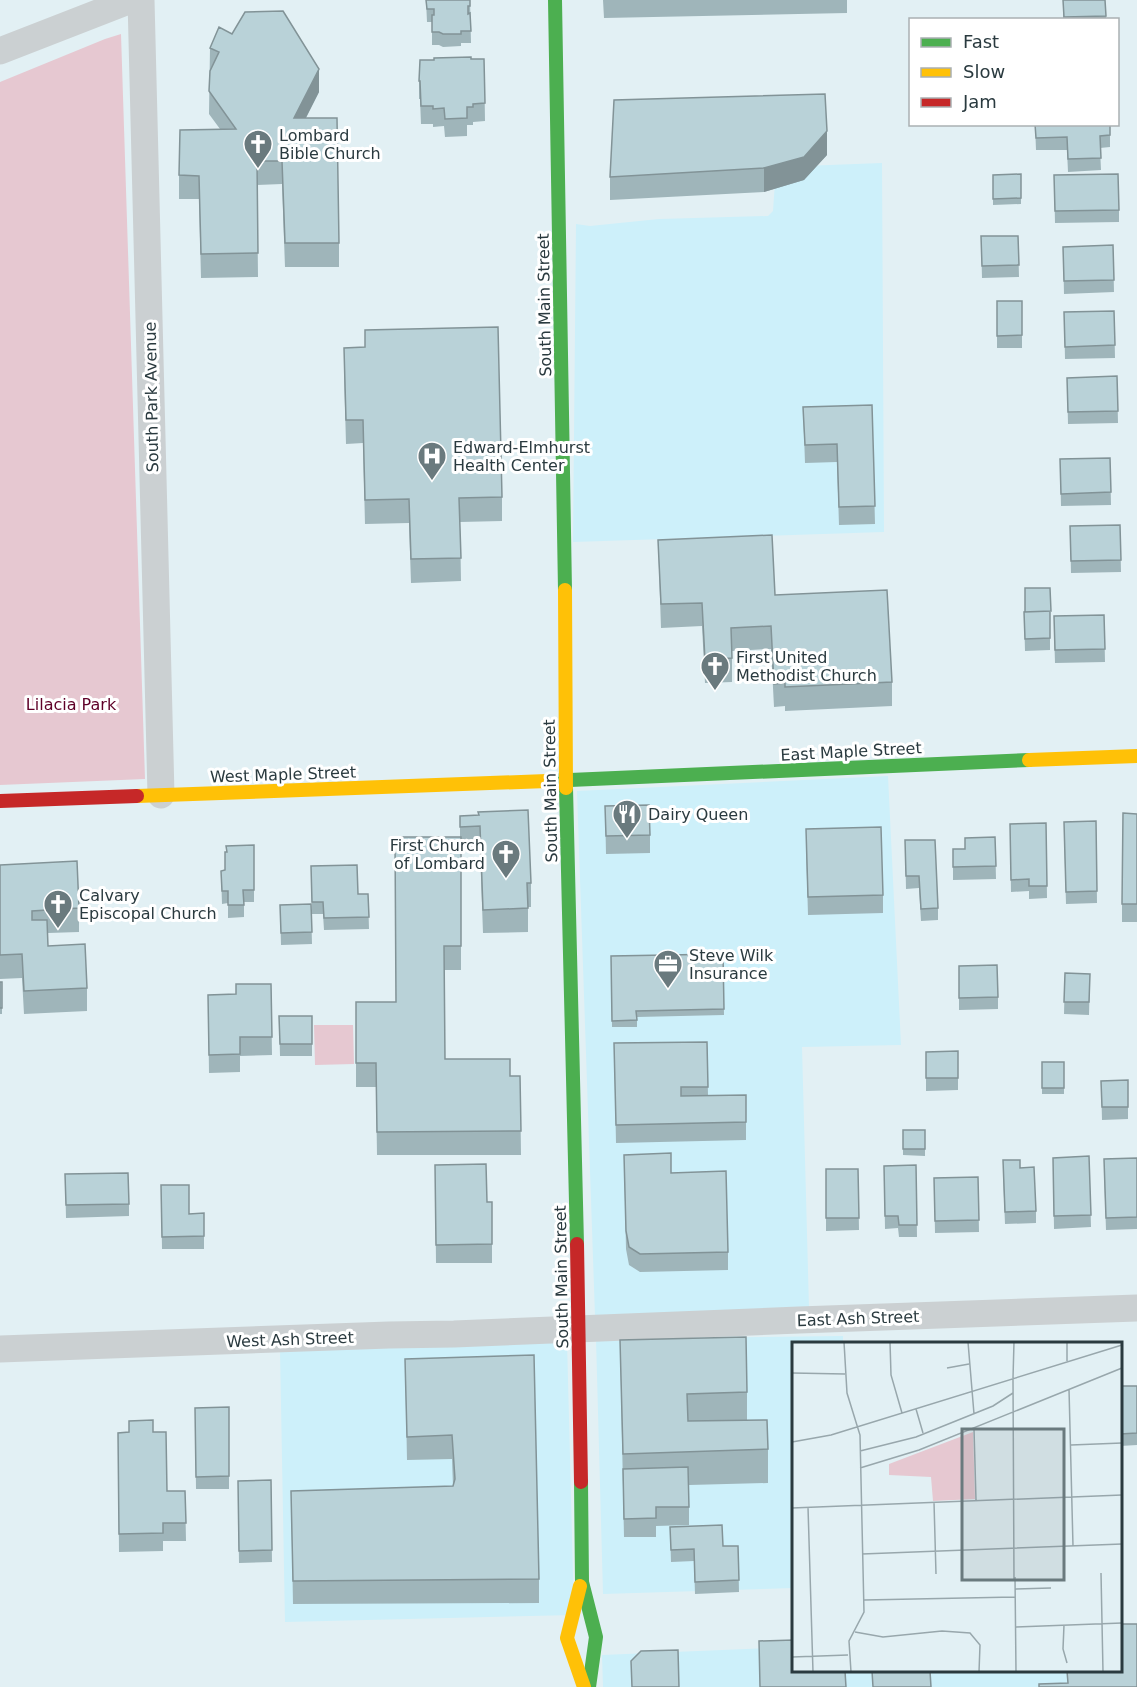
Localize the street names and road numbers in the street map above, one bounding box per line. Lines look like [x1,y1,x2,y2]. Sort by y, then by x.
street label: South Main Street [534,233,555,377]
street label: South Park Avenue [141,321,162,472]
street label: South Main Street [540,719,561,863]
street label: East Maple Street [780,738,922,765]
street label: West Maple Street [210,762,356,787]
street label: South Main Street [551,1205,572,1349]
street label: East Ash Street [796,1307,920,1330]
street label: West Ash Street [226,1328,354,1351]

